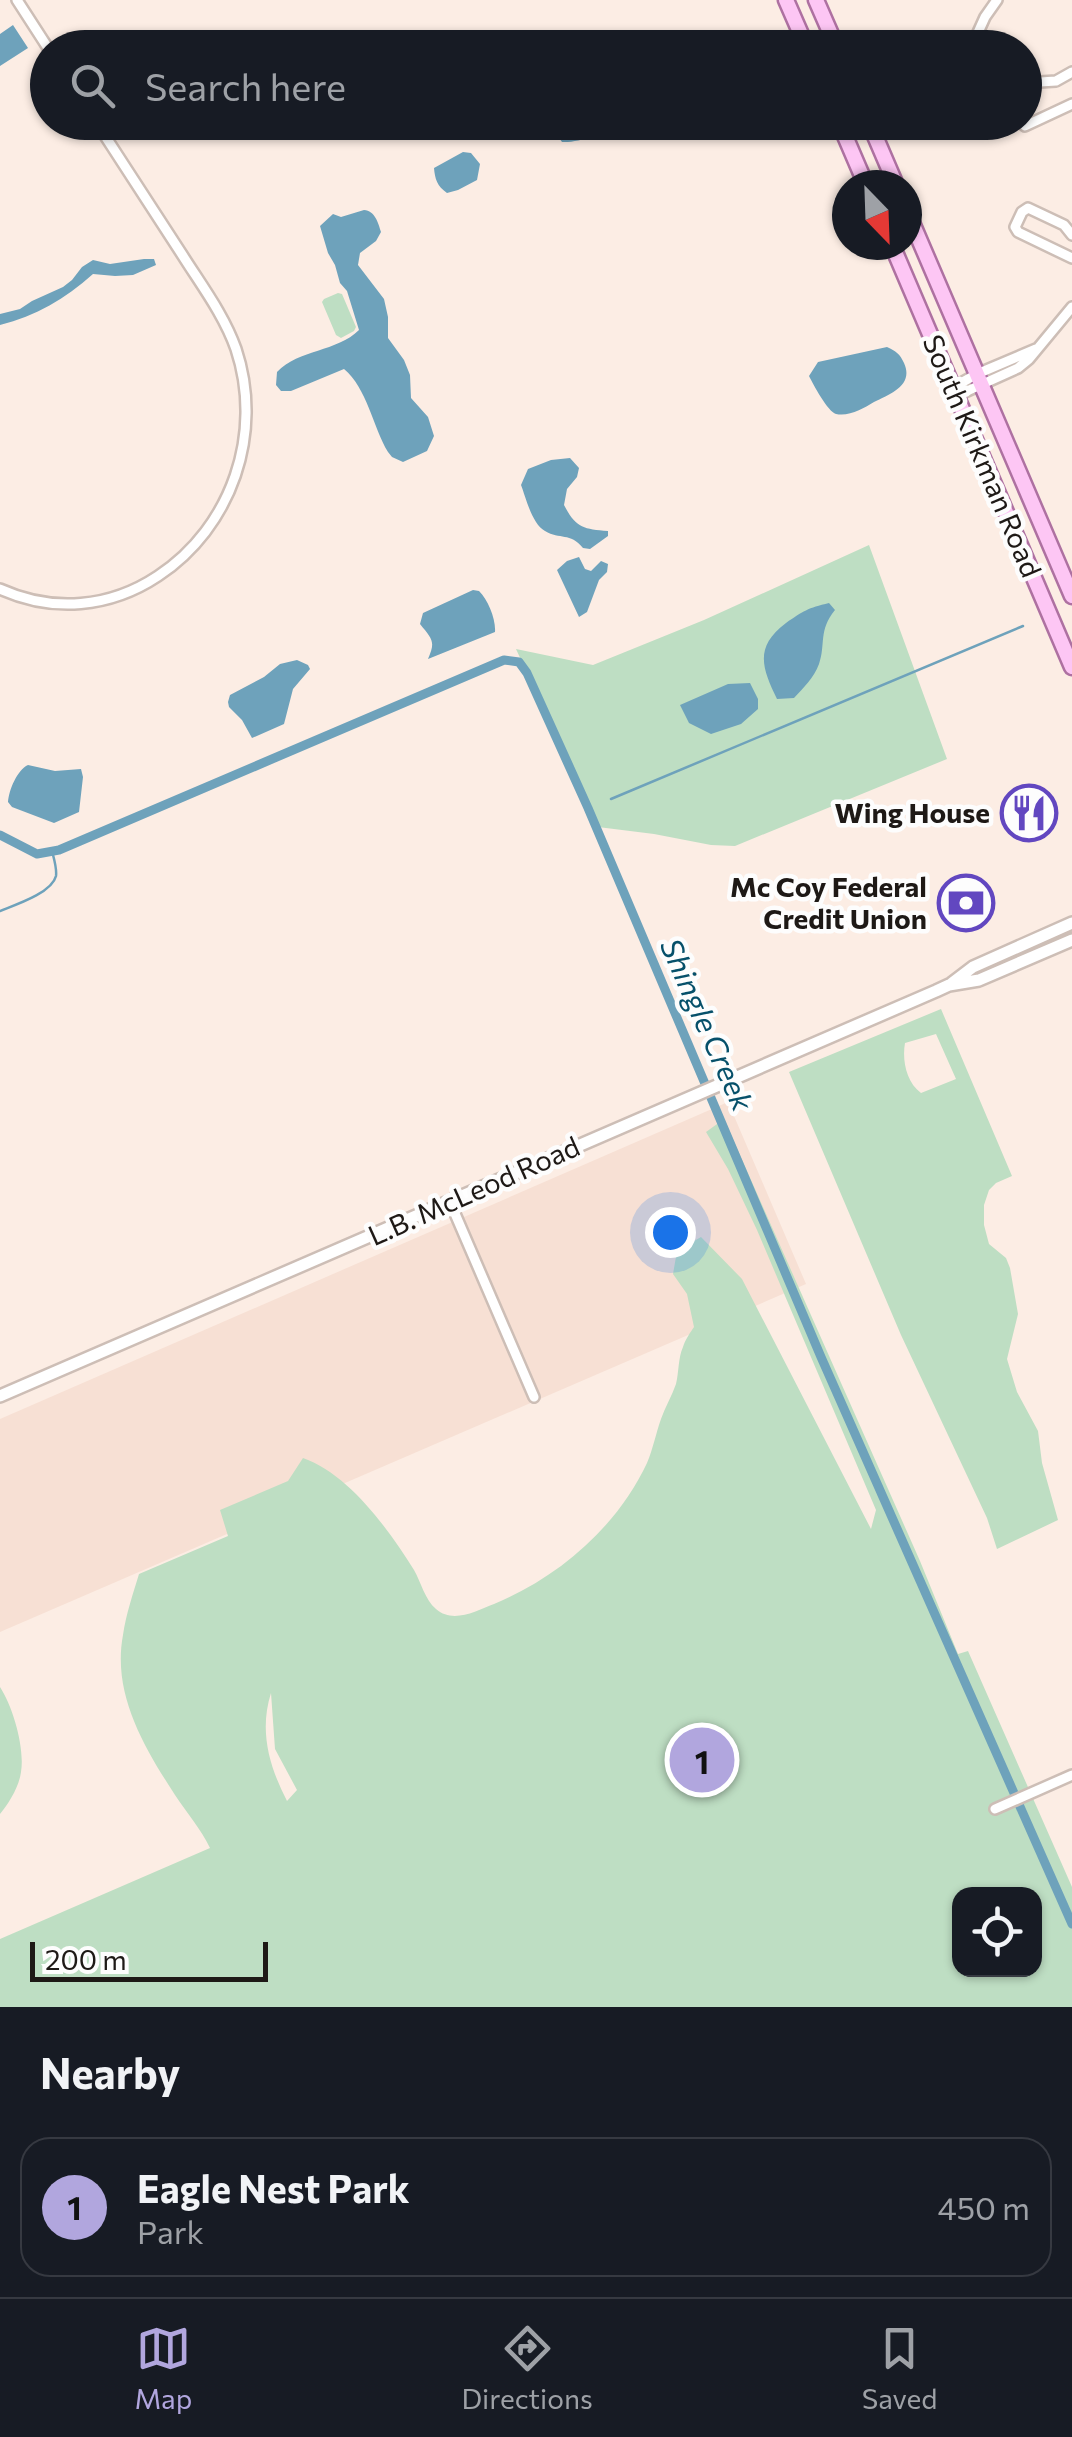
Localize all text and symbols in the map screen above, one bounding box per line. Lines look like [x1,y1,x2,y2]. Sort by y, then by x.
search box [30,30,1042,140]
icon: search [65,58,120,113]
text: Search here [145,62,346,109]
north arrow [832,170,922,260]
street label: South Kirkman Road [916,329,1049,582]
restaurant icon: Wing House [999,783,1059,843]
place label: Wing House [834,795,990,829]
place label: Mc Coy Federal Credit Union [730,869,927,935]
bank icon: Mc Coy Federal Credit Union [936,873,996,933]
water label: Shingle Creek [654,932,763,1117]
street label: L.B. McLeod Road [363,1128,585,1252]
your location [645,1207,696,1258]
pin: 1 [670,1722,734,1798]
map controls [952,1887,1042,1977]
button: locate [952,1887,1042,1977]
scale bar [30,1937,268,1982]
text: 200 m [45,1942,127,1976]
text: Nearby [40,2046,180,2098]
text: Eagle Nest Park [137,2164,410,2211]
text: 1 [67,2187,82,2227]
text: 450 m [937,2187,1030,2227]
text: Park [137,2211,204,2251]
tab: Map [135,2321,192,2415]
tab: Directions [461,2321,593,2415]
tab: Saved [862,2321,937,2415]

